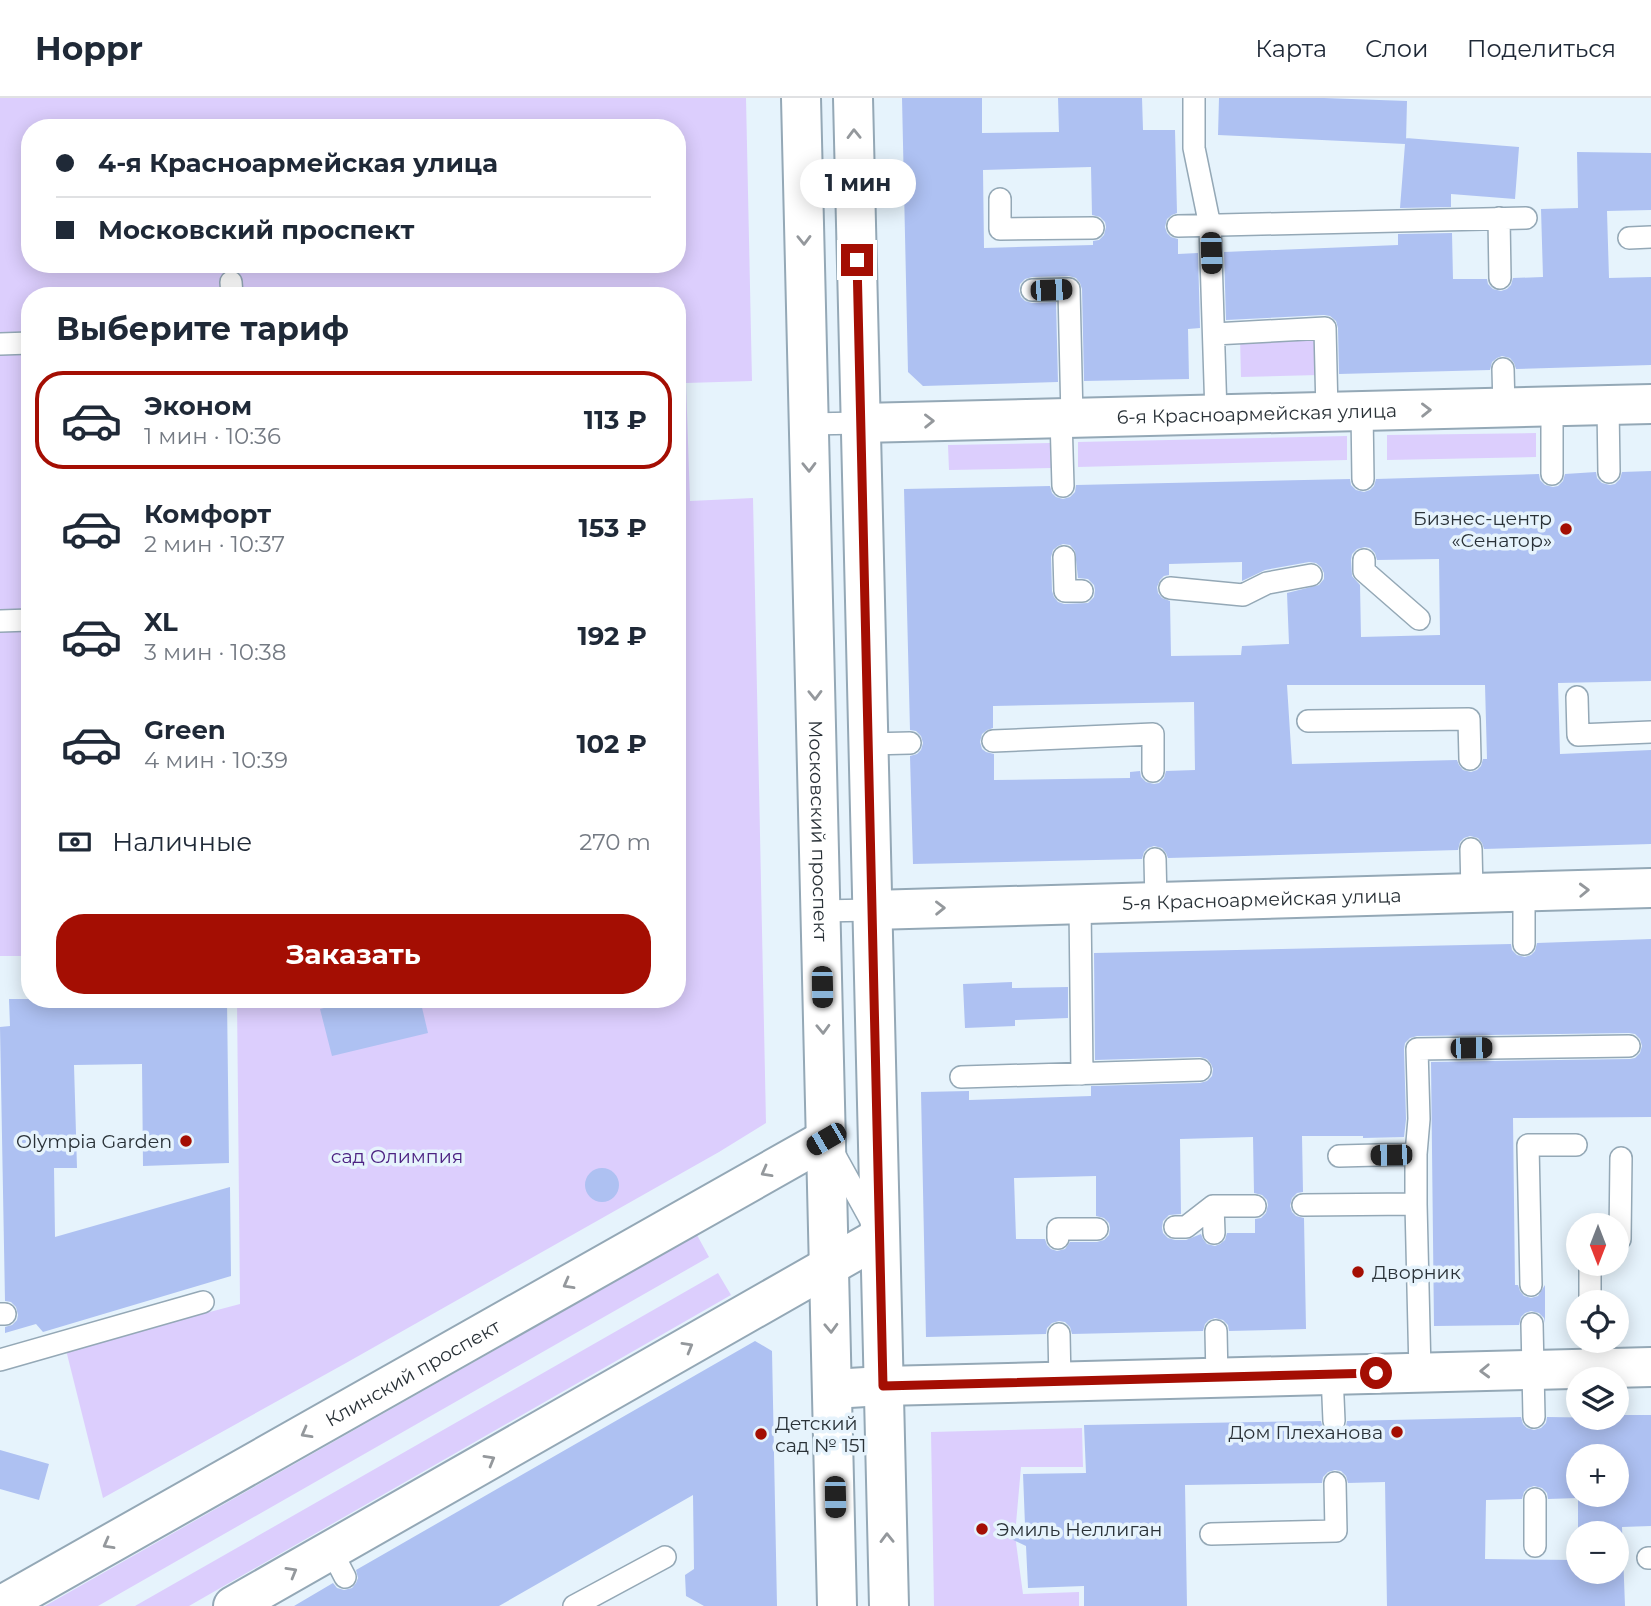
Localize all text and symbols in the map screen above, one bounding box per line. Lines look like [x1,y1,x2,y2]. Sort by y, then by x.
text: Hoppr [35,28,143,68]
text: Карта [1255,34,1327,63]
text: Слои [1365,34,1429,63]
text: Поделиться [1467,34,1616,63]
one-way arrow [846,128,861,139]
text: 4-я Красноармейская улица [98,147,498,179]
callout: 1 мин [799,158,915,208]
text: 1 мин [825,169,891,197]
text: Московский проспект [98,214,415,246]
car [1200,232,1223,274]
one-way arrow [796,235,812,245]
route end [841,244,873,276]
car [1030,279,1073,301]
text: Выберите тариф [56,309,349,348]
icon: car [60,389,123,452]
text: Эконом [144,390,252,422]
street label: 6-я Красноармейская улица [1117,399,1397,428]
one-way arrow [1421,402,1432,418]
text: 113 ₽ [584,404,647,436]
one-way arrow [924,414,935,429]
text: 1 мин · 10:36 [144,422,281,450]
one-way arrow [801,462,817,473]
icon: car [60,497,123,560]
text: Комфорт [144,498,271,530]
place label: Бизнес-центр «Сенатор» [1413,507,1552,552]
text: 153 ₽ [579,512,647,544]
marker: Бизнес-центр «Сенатор» [1558,521,1574,537]
text: 2 мин · 10:37 [144,530,285,558]
icon: car [60,605,123,668]
text: XL [144,606,178,638]
text: 192 ₽ [577,620,647,652]
text: 3 мин · 10:38 [144,638,286,666]
one-way arrow [807,689,822,700]
icon: car [60,713,123,776]
text: Green [144,714,226,746]
street label: Московский проспект [804,720,833,942]
text: 102 ₽ [576,728,647,760]
text: 4 мин · 10:39 [144,746,288,774]
icon: cash [56,823,94,861]
text: Наличные [112,826,252,858]
text: 270 m [579,828,651,856]
one-way arrow [1579,882,1590,897]
street label: 5-я Красноармейская улица [1122,884,1402,914]
one-way arrow [935,901,946,916]
button: Заказать [56,914,651,994]
car [812,966,833,1008]
one-way arrow [815,1023,830,1034]
car [1450,1037,1493,1059]
car [803,1119,850,1159]
place label: Olympiа Garden [16,1130,172,1153]
marker: Olympiа Garden [178,1133,194,1149]
car [1370,1144,1413,1166]
park label: сад Олимпия [331,1145,463,1168]
one-way arrow [761,1164,774,1177]
north arrow [1566,1213,1629,1276]
map controls [1566,1213,1629,1584]
place label: Дворник [1372,1261,1461,1284]
marker: Дворник [1350,1264,1366,1280]
one-way arrow [563,1276,576,1289]
button: locate [1566,1290,1629,1353]
street label: Клинский проспект [321,1314,504,1431]
one-way arrow [823,1323,838,1334]
one-way arrow [680,1342,693,1355]
route start [1360,1357,1392,1389]
one-way arrow [1479,1363,1490,1378]
button: layers [1566,1367,1629,1430]
place label: Детский сад № 151 [775,1412,866,1457]
place label: Дом Плеханова [1229,1421,1383,1444]
one-way arrow [301,1424,314,1437]
marker: Дом Плеханова [1389,1424,1405,1440]
marker: Детский сад № 151 [753,1426,769,1442]
button: + [1566,1444,1629,1507]
one-way arrow [483,1455,495,1468]
car [825,1476,846,1518]
place label: Эмиль Неллиган [996,1518,1162,1541]
marker: Эмиль Неллиган [974,1521,990,1537]
button: − [1566,1521,1629,1584]
one-way arrow [879,1532,895,1543]
one-way arrow [103,1536,116,1549]
one-way arrow [285,1567,298,1580]

